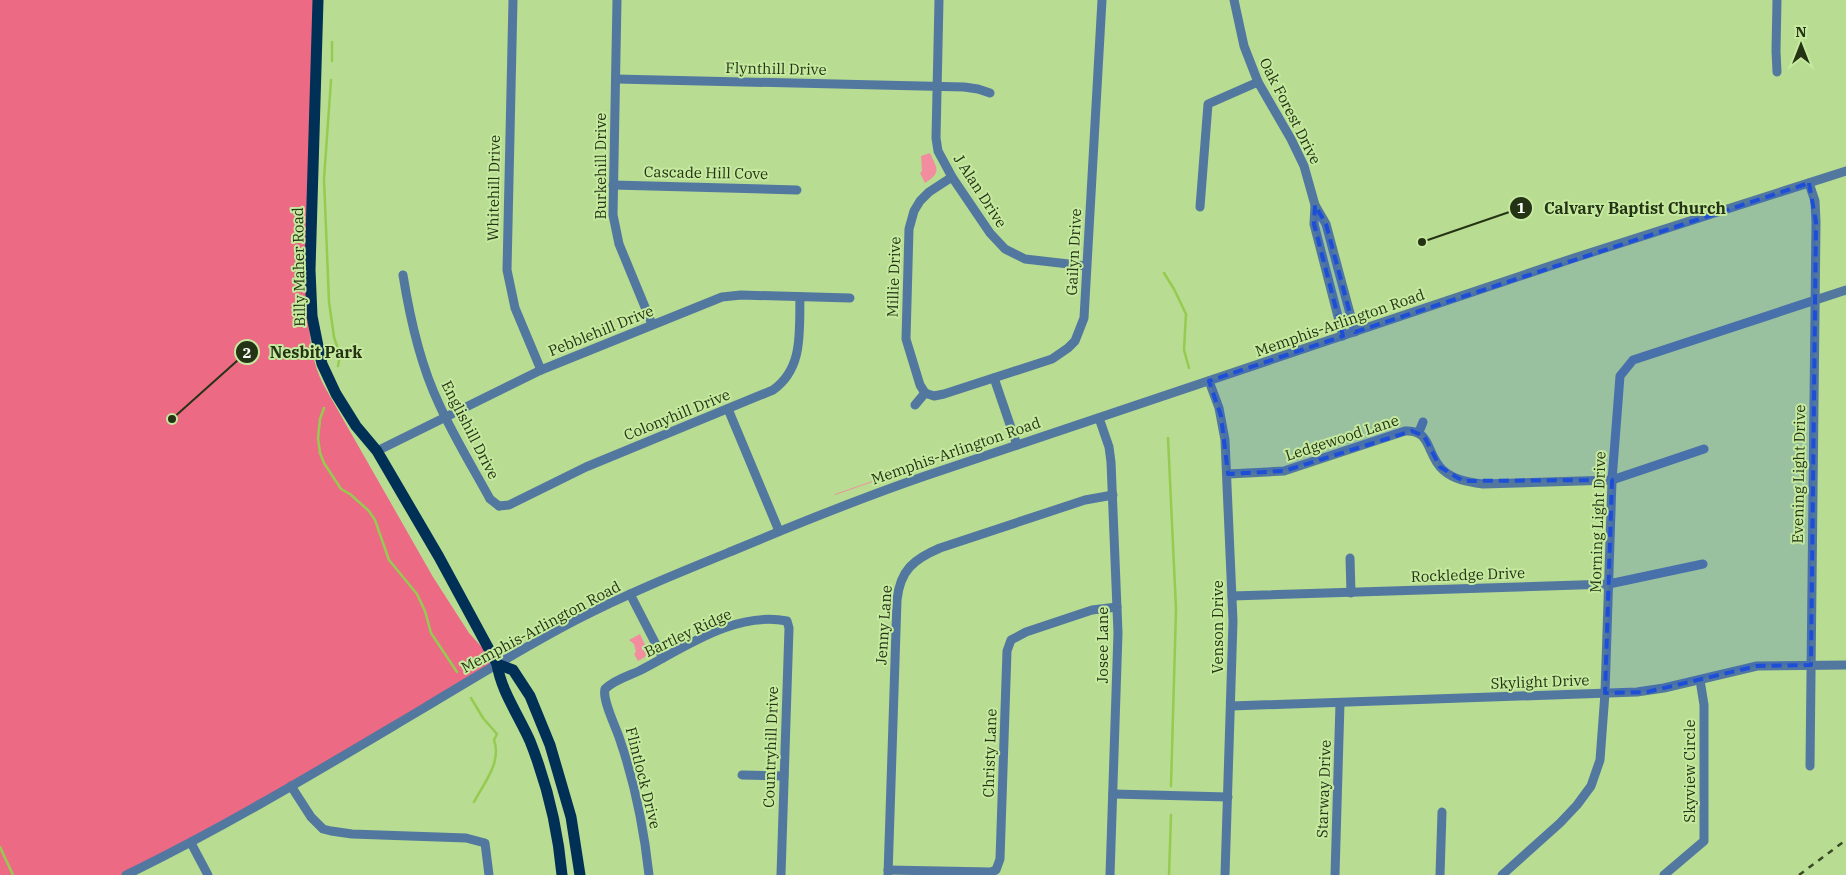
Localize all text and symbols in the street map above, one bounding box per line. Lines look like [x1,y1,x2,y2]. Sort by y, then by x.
north arrow [1776,20,1826,70]
text: N [1795,23,1807,41]
street label: Oak Forest Drive [1255,54,1325,167]
street label: Flynthill Drive [725,58,827,79]
street label: Burkehill Drive [591,113,610,219]
street label: Whitehill Drive [483,135,504,241]
street label: J Alan Drive [950,150,1011,231]
street label: Cascade Hill Cove [644,162,768,183]
callout: Calvary Baptist Church [1509,192,1736,223]
text: 1 [1516,198,1526,217]
text: Calvary Baptist Church [1544,198,1726,218]
street label: Billy Maher Road [288,207,309,327]
street label: Gailyn Drive [1062,208,1085,296]
street label: Millie Drive [883,236,904,318]
street label: Memphis-Arlington Road [1253,285,1427,360]
street label: Pebblehill Drive [545,301,656,360]
callout: Nesbit Park [234,337,372,368]
text: Nesbit Park [270,342,362,362]
text: 2 [242,343,252,362]
street label: Englishill Drive [437,377,504,482]
street label: Colonyhill Drive [621,385,733,444]
street label: Evening Light Drive [1788,404,1809,544]
street label: Ledgewood Lane [1283,410,1401,465]
street label: Memphis-Arlington Road [869,413,1043,488]
street label: Morning Light Drive [1586,451,1609,593]
street label: Rockledge Drive [1411,563,1525,586]
street label: Memphis-Arlington Road [458,576,624,677]
street label: Venson Drive [1208,580,1227,674]
street label: Jenny Lane [871,584,896,665]
street label: Bartley Ridge [641,604,735,661]
street label: Josee Lane [1093,607,1112,683]
street label: Skylight Drive [1490,670,1590,693]
street label: Countryhill Drive [759,686,782,808]
street label: Christy Lane [978,708,1001,798]
street label: Skyview Circle [1680,719,1699,823]
street label: Flintlock Drive [622,725,665,831]
street label: Starway Drive [1312,740,1335,838]

